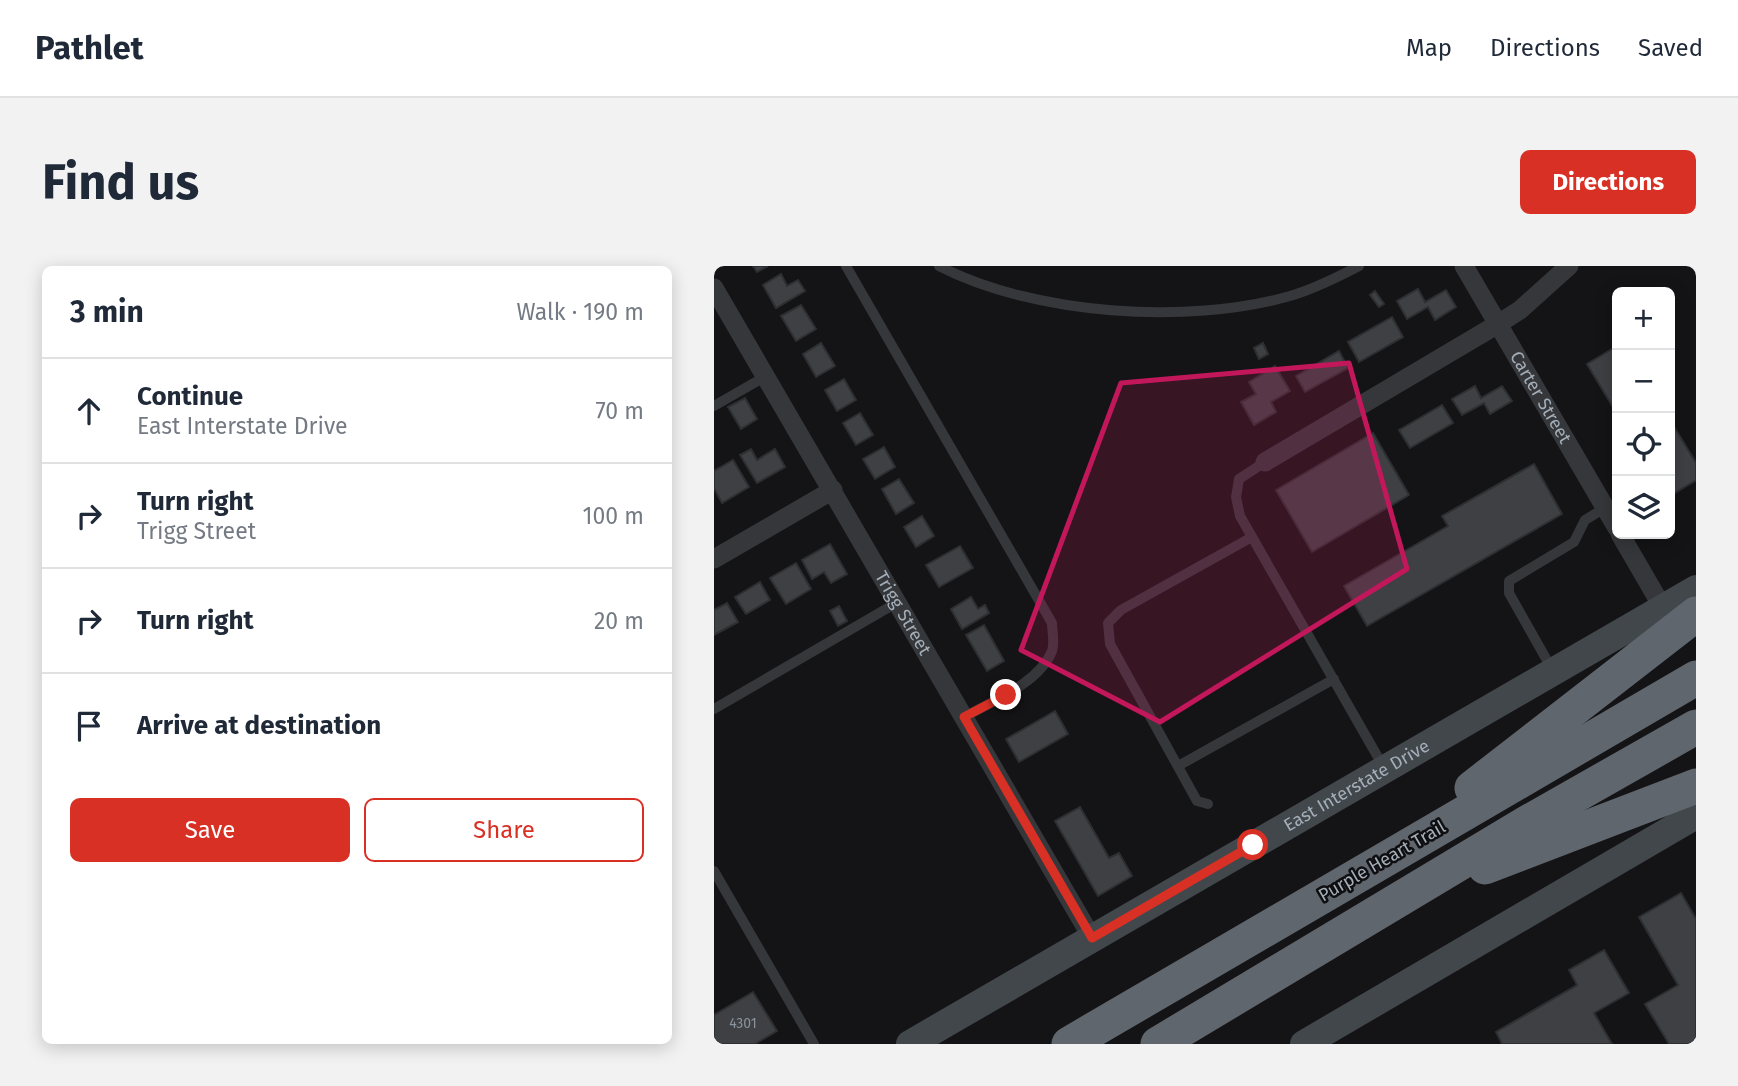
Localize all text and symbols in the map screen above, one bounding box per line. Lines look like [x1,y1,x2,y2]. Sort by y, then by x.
text: Pathlet [35,28,144,68]
text: Map [1406,34,1452,62]
text: Directions [1490,34,1600,62]
text: Saved [1638,34,1703,62]
button: Directions [1520,150,1696,214]
text: Find us [42,153,199,212]
map controls [1612,287,1675,539]
button: + [1612,287,1675,350]
text: 3 min [70,294,144,330]
text: Walk · 190 m [517,298,644,326]
street label: Carter Street [1505,347,1576,448]
button: − [1612,350,1675,413]
text: Continue [137,381,243,412]
icon: ahead [70,392,108,430]
text: 70 m [595,397,644,425]
text: East Interstate Drive [137,412,348,440]
button: locate [1612,413,1675,476]
button: layers [1612,476,1675,539]
text: Turn right [137,486,254,517]
icon: right [70,497,108,535]
text: 100 m [583,502,644,530]
text: Trigg Street [137,517,256,545]
street label: Trigg Street [870,567,936,659]
icon: right [70,602,108,640]
text: Turn right [137,605,254,636]
text: 20 m [594,607,644,635]
route end [990,679,1021,710]
icon: arrive [70,707,108,745]
text: Arrive at destination [137,710,381,741]
street label: East Interstate Drive [1280,735,1433,836]
button: Save [70,798,350,862]
button: Share [364,798,644,862]
street label: Purple Heart Trail [1315,816,1449,906]
route start [1237,829,1268,860]
house number: 4301 [729,1015,757,1032]

